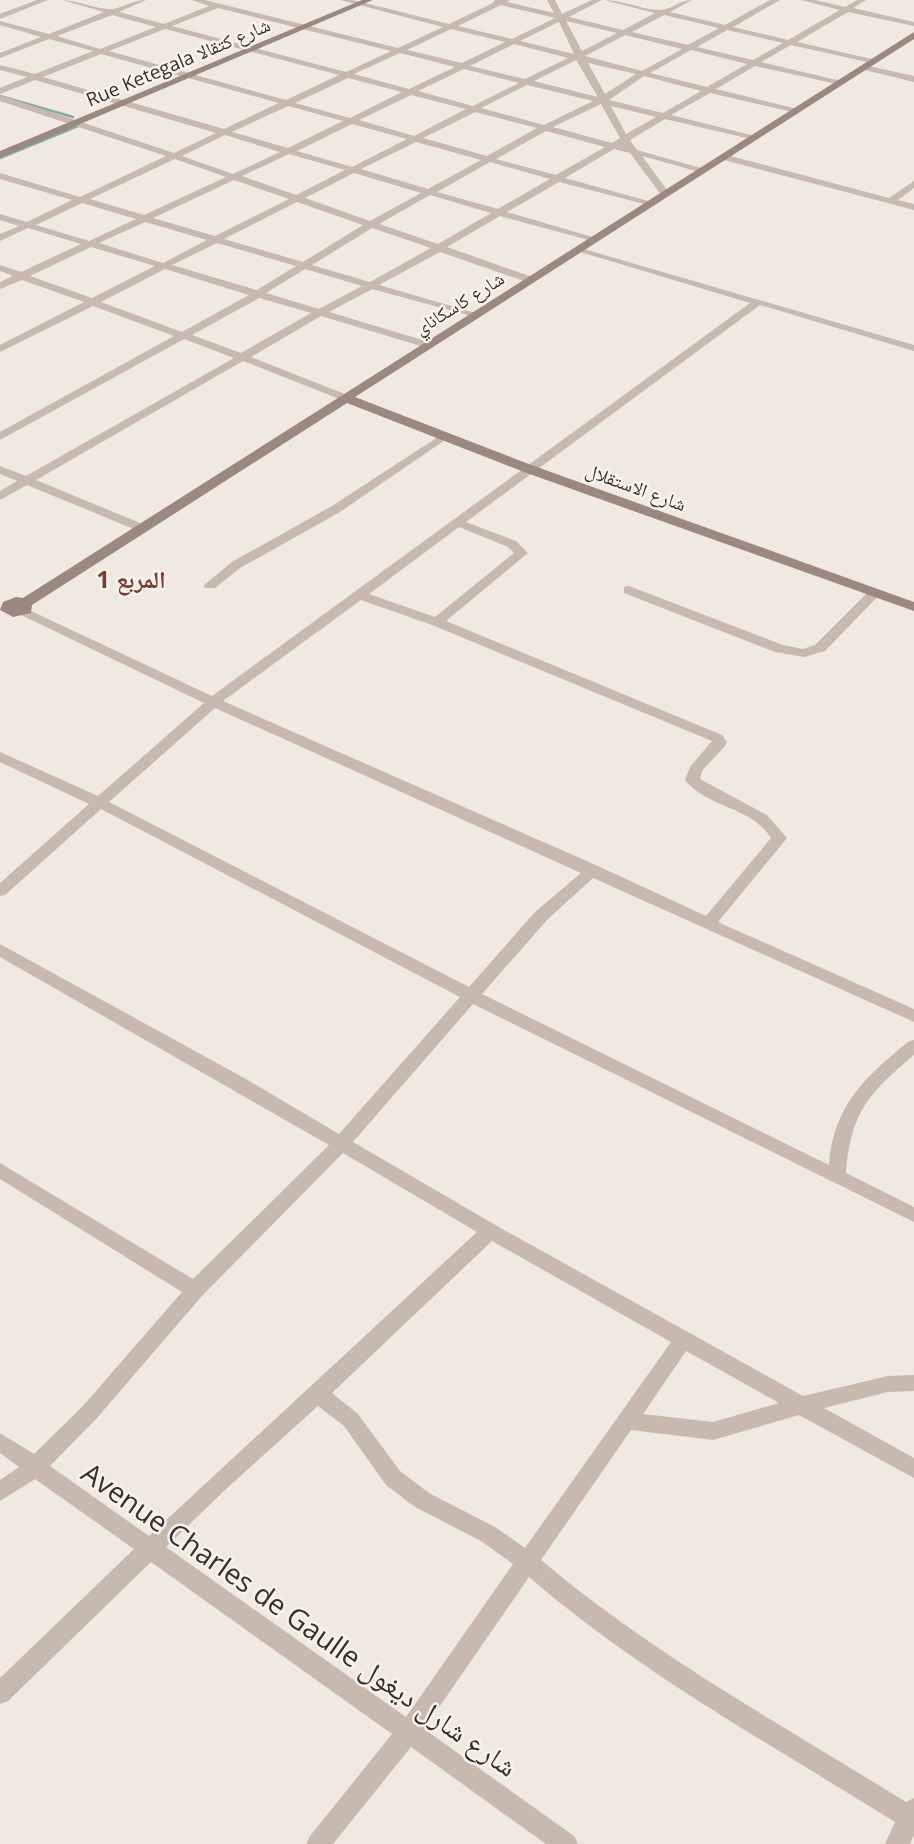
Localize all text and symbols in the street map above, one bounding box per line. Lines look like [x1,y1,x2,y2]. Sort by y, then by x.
street label: Rue Ketegala شارع كتقالا [82,11,274,113]
street label: شارع كاسكاناي [409,265,510,343]
street label: شارع الاستقلال [582,457,690,517]
district label: المربع 1 [96,562,166,596]
street label: Avenue Charles de Gaulle شارع شارل ديغول [75,1453,525,1785]

